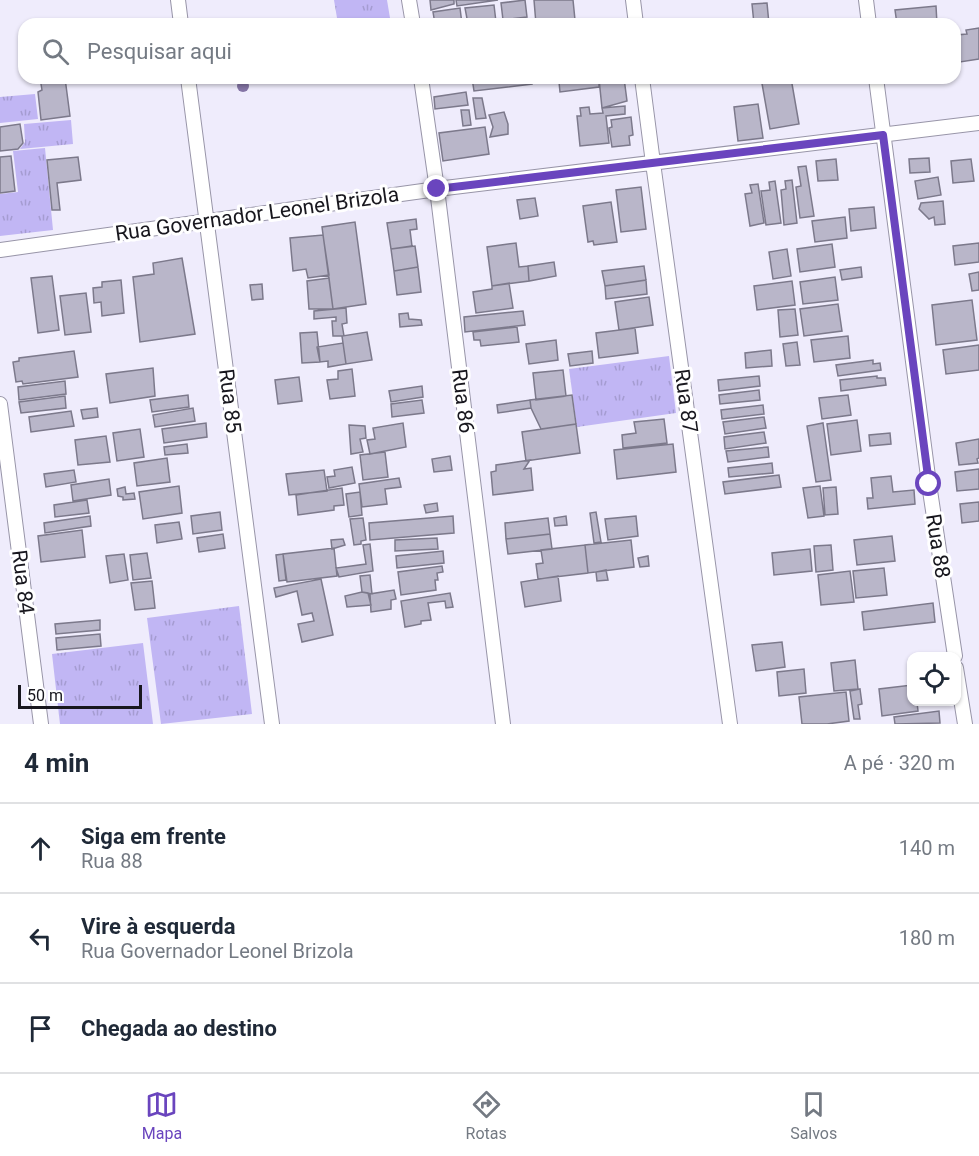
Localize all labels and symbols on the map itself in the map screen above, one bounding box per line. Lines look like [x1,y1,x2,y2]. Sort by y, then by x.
route end [423,175,449,201]
street label: Rua Governador Leonel Brizola [114,182,400,246]
street label: Rua 85 [214,367,246,435]
street label: Rua 86 [447,367,479,435]
street label: Rua 87 [670,367,702,435]
route start [915,470,941,496]
street label: Rua 88 [921,512,955,580]
street label: Rua 84 [7,548,39,616]
scale bar [18,682,142,710]

